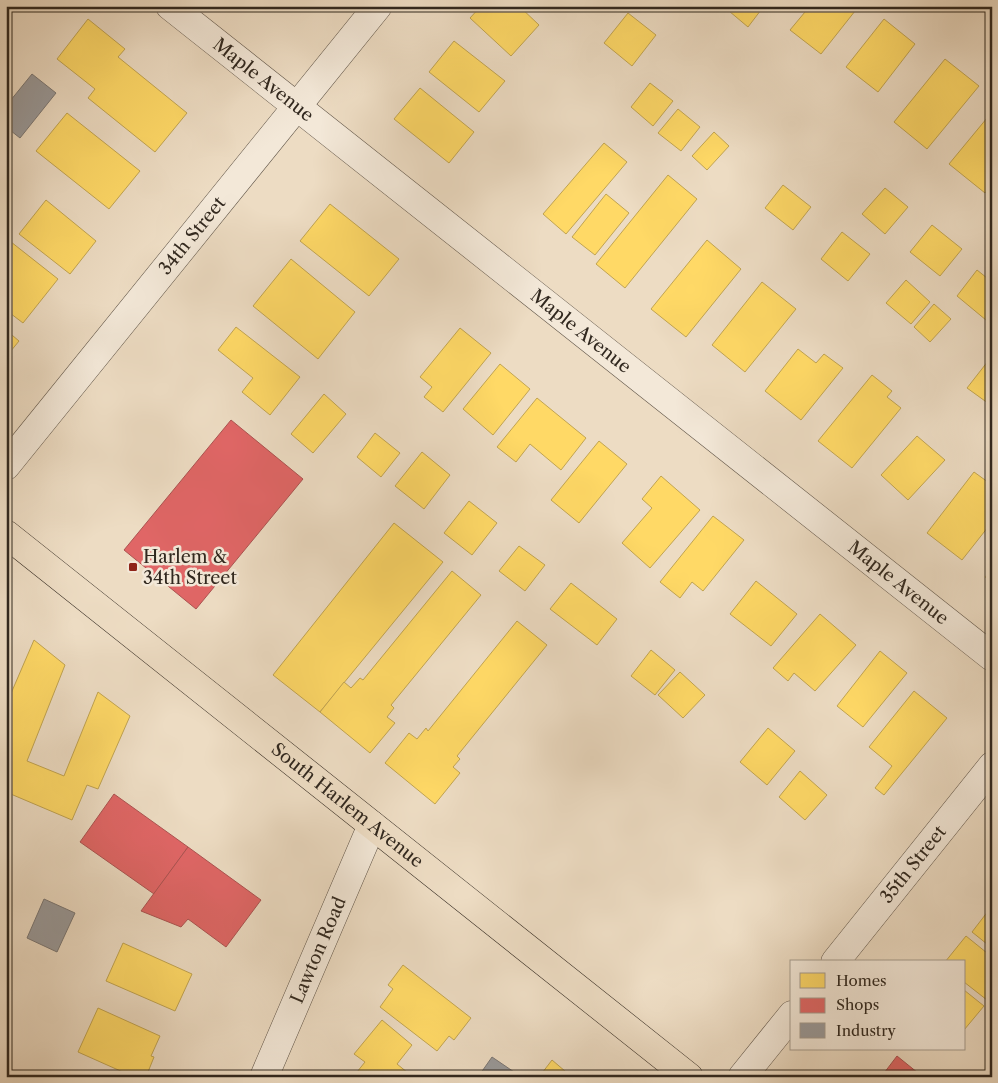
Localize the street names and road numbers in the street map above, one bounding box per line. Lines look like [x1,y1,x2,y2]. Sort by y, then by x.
street label: Maple Avenue [209,33,318,126]
street label: 34th Street [154,192,231,279]
street label: Maple Avenue [526,285,636,378]
street label: Maple Avenue [844,536,953,629]
street label: South Harlem Avenue [267,738,428,872]
street label: 35th Street [875,821,951,908]
street label: Lawton Road [286,894,351,1007]

